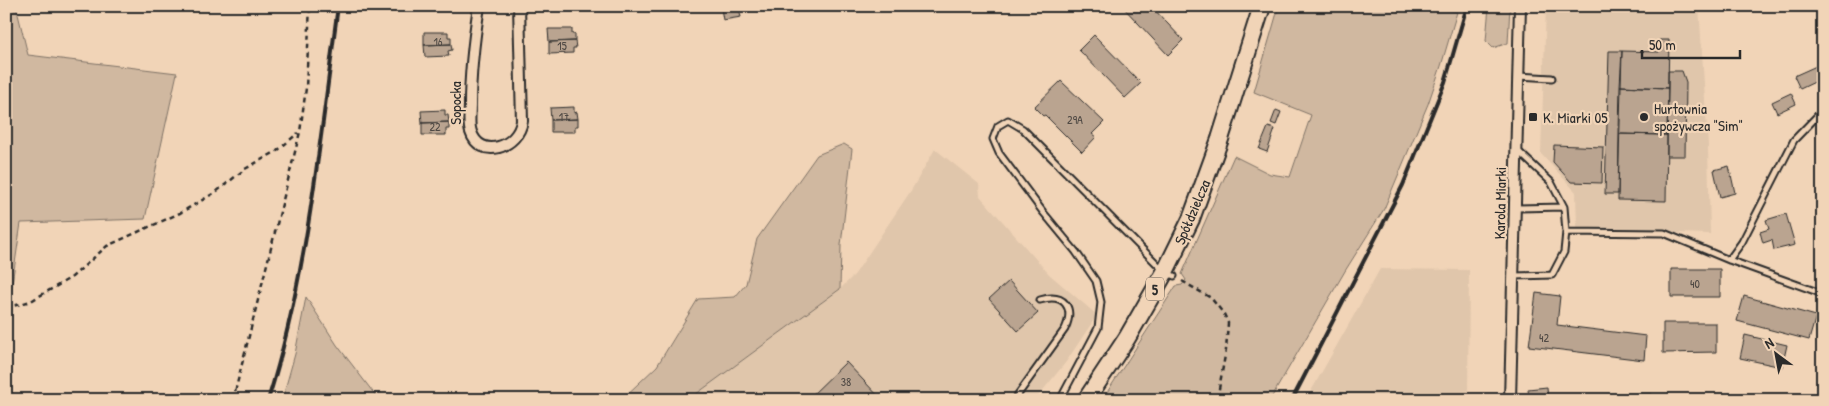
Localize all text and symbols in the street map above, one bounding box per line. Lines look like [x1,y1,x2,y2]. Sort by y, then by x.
scale bar [1642,28,1739,60]
house number: 16 [433,33,443,50]
text: 50 m [1649,34,1676,55]
house number: 15 [557,37,567,54]
street label: Sopocka [445,81,466,125]
place label: Hurtownia spożywcza "Sim" [1654,98,1743,136]
place label: K. Miarki 05 [1543,107,1608,128]
house number: 17 [559,108,569,125]
house number: 29A [1067,111,1083,128]
marker: K. Miarki 05 [1527,111,1539,123]
marker: Hurtownia spożywcza "Sim" [1638,111,1650,123]
house number: 22 [429,118,441,135]
street label: Karola Miarki [1489,167,1511,239]
street label: Spółdzielcza [1169,176,1215,248]
house number: 40 [1690,275,1700,292]
road number: 5 [1146,278,1164,300]
north arrow [1752,328,1802,378]
house number: 42 [1539,329,1549,346]
text: N [1761,332,1778,353]
house number: 38 [841,373,851,390]

